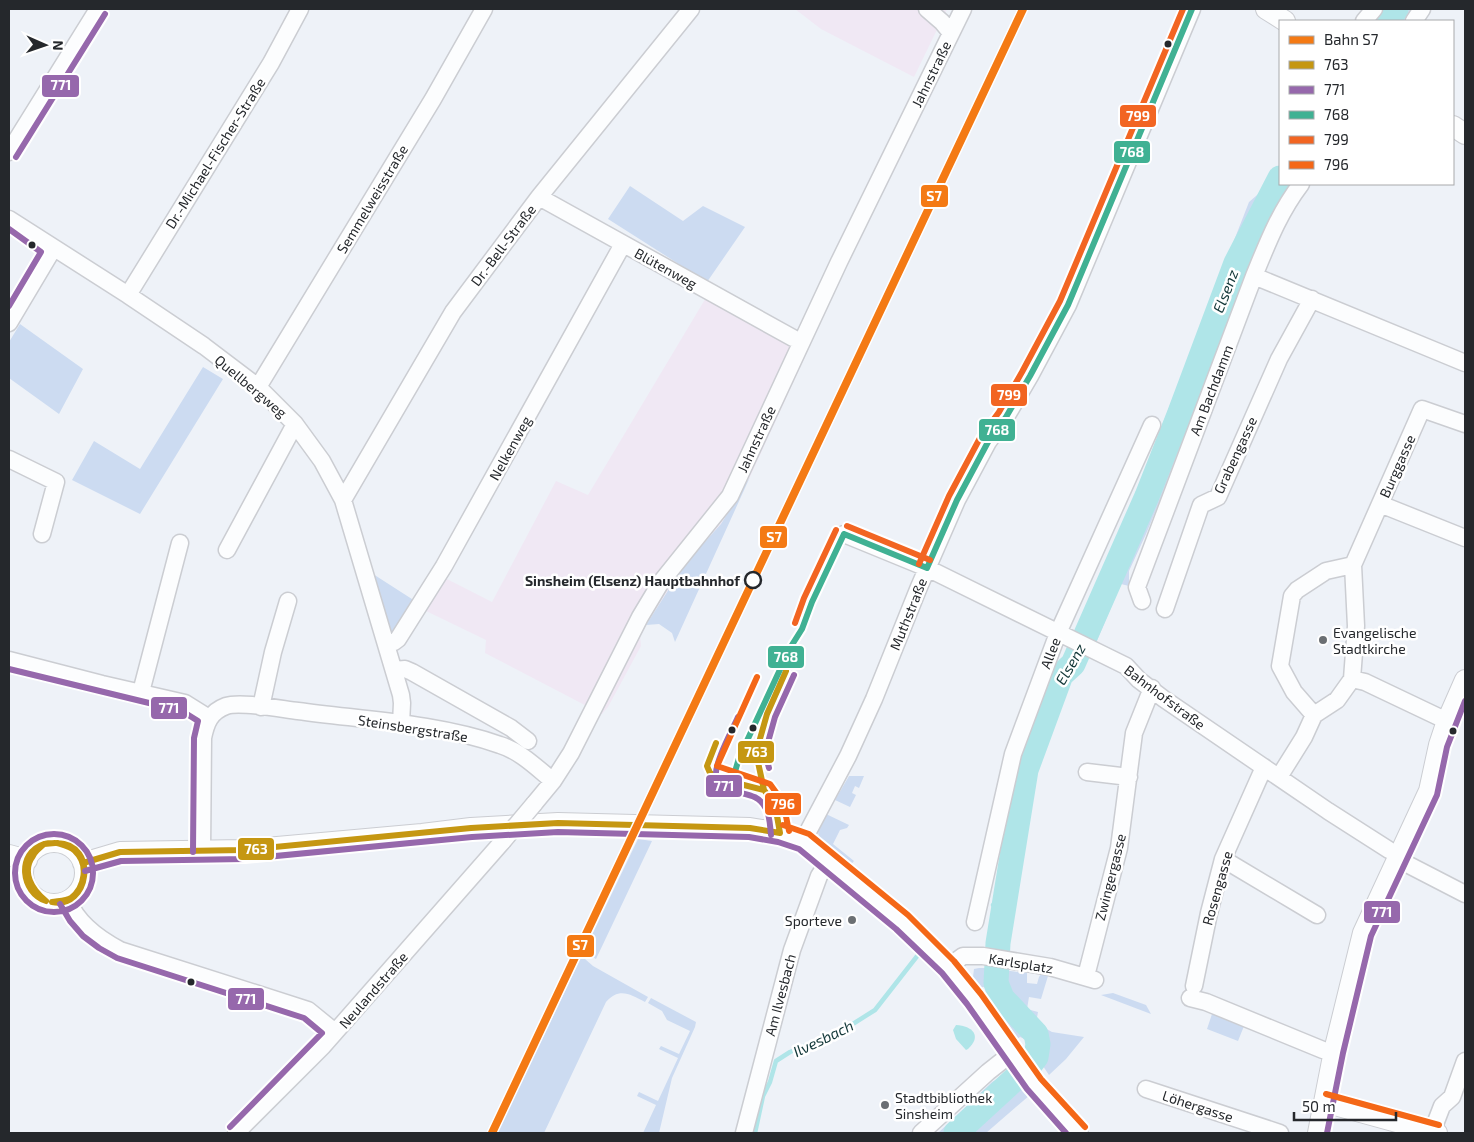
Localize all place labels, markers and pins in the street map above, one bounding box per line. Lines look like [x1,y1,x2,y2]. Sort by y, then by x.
unlabelled marker [1163,39,1173,49]
unlabelled marker [27,240,37,250]
marker: Sinsheim (Elsenz) Hauptbahnhof [744,571,762,589]
place label: Sinsheim (Elsenz) Hauptbahnhof [525,572,740,589]
place label: Evangelische Stadtkirche [1333,624,1417,657]
marker: Evangelische Stadtkirche [1317,634,1329,646]
unlabelled marker [748,723,758,733]
unlabelled marker [727,725,737,735]
unlabelled marker [1448,726,1458,736]
place label: Sporteve [785,912,842,929]
marker: Sporteve [846,914,858,926]
unlabelled marker [186,977,196,987]
place label: Stadtbibliothek Sinsheim [895,1089,992,1122]
marker: Stadtbibliothek Sinsheim [879,1099,891,1111]

